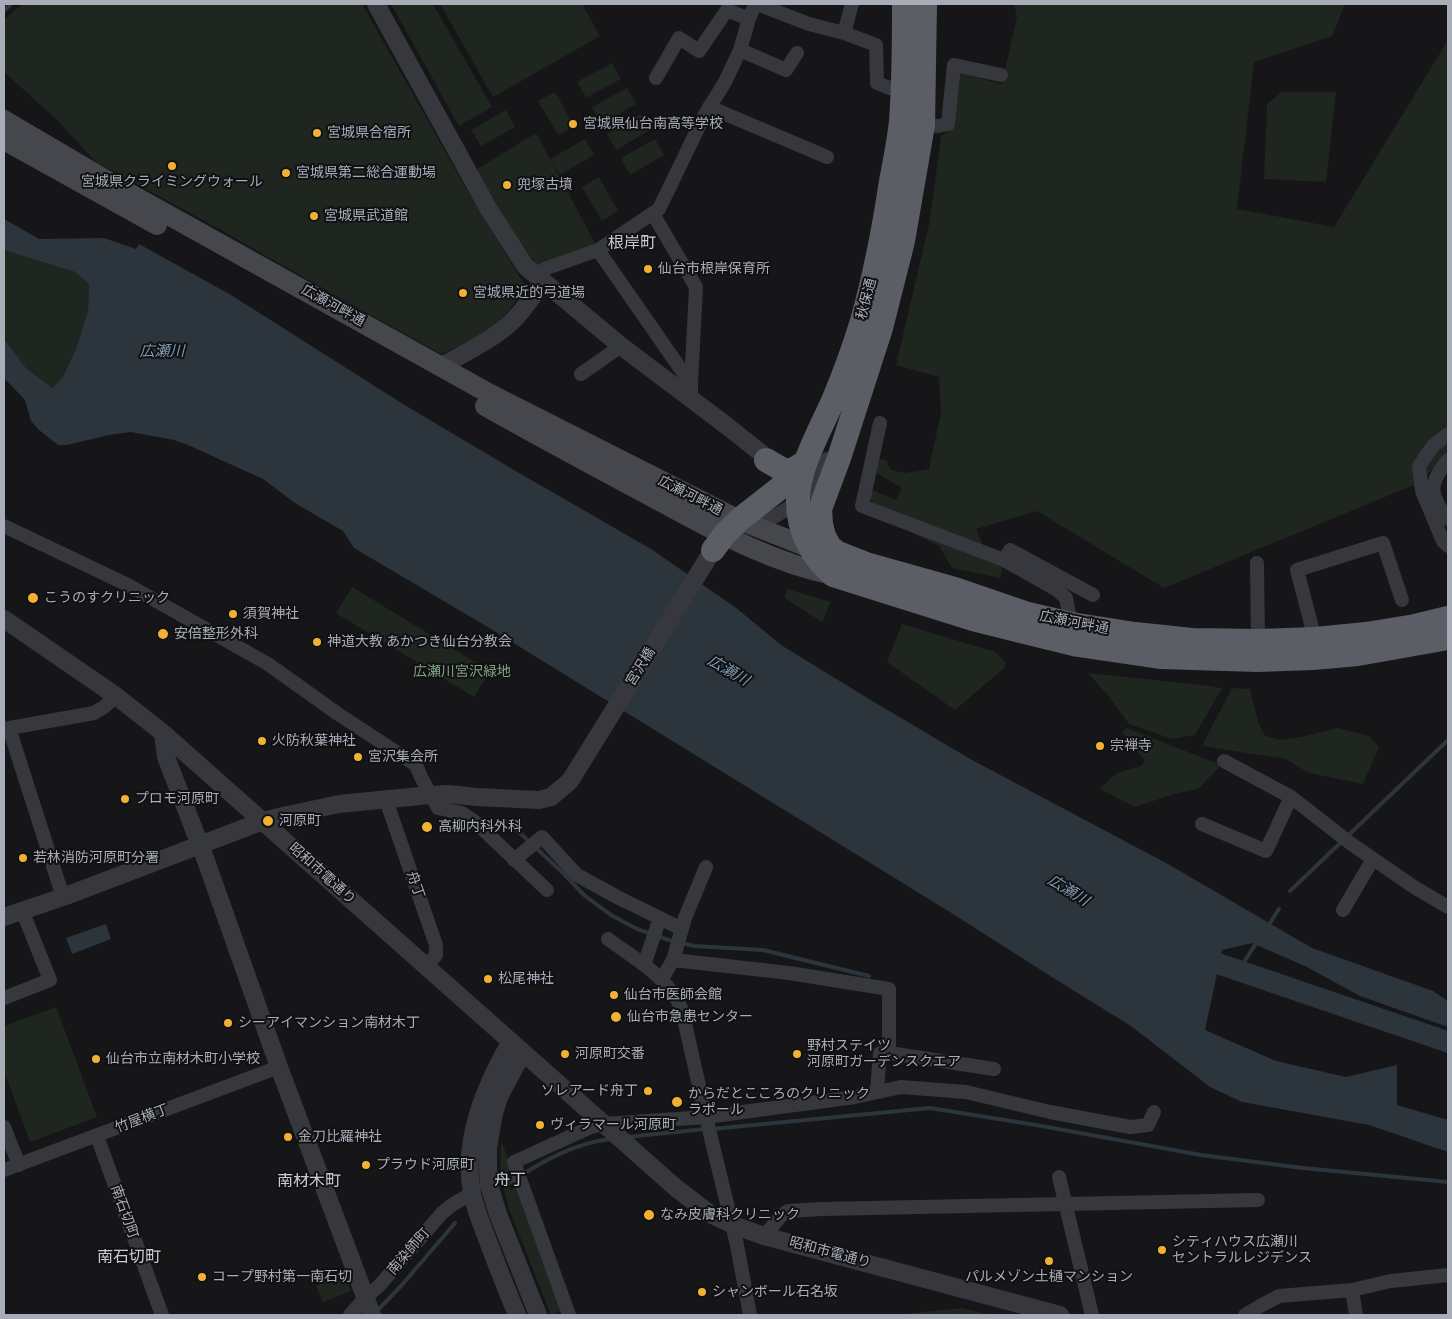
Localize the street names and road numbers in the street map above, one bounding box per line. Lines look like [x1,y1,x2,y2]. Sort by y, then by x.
street label: 秋保通 [853,277,881,321]
street label: 広瀬河畔通 [298,282,368,330]
street label: 広瀬河畔通 [655,473,725,519]
street label: 広瀬河畔通 [1038,608,1110,638]
street label: 宮沢橋 [623,645,659,689]
street label: 昭和市電通り [285,840,359,908]
street label: 舟丁 [402,869,428,901]
street label: 竹屋横丁 [113,1101,171,1137]
street label: 南石切町 [107,1183,141,1241]
street label: 南染師町 [384,1225,434,1279]
street label: 昭和市電通り [787,1234,873,1272]

